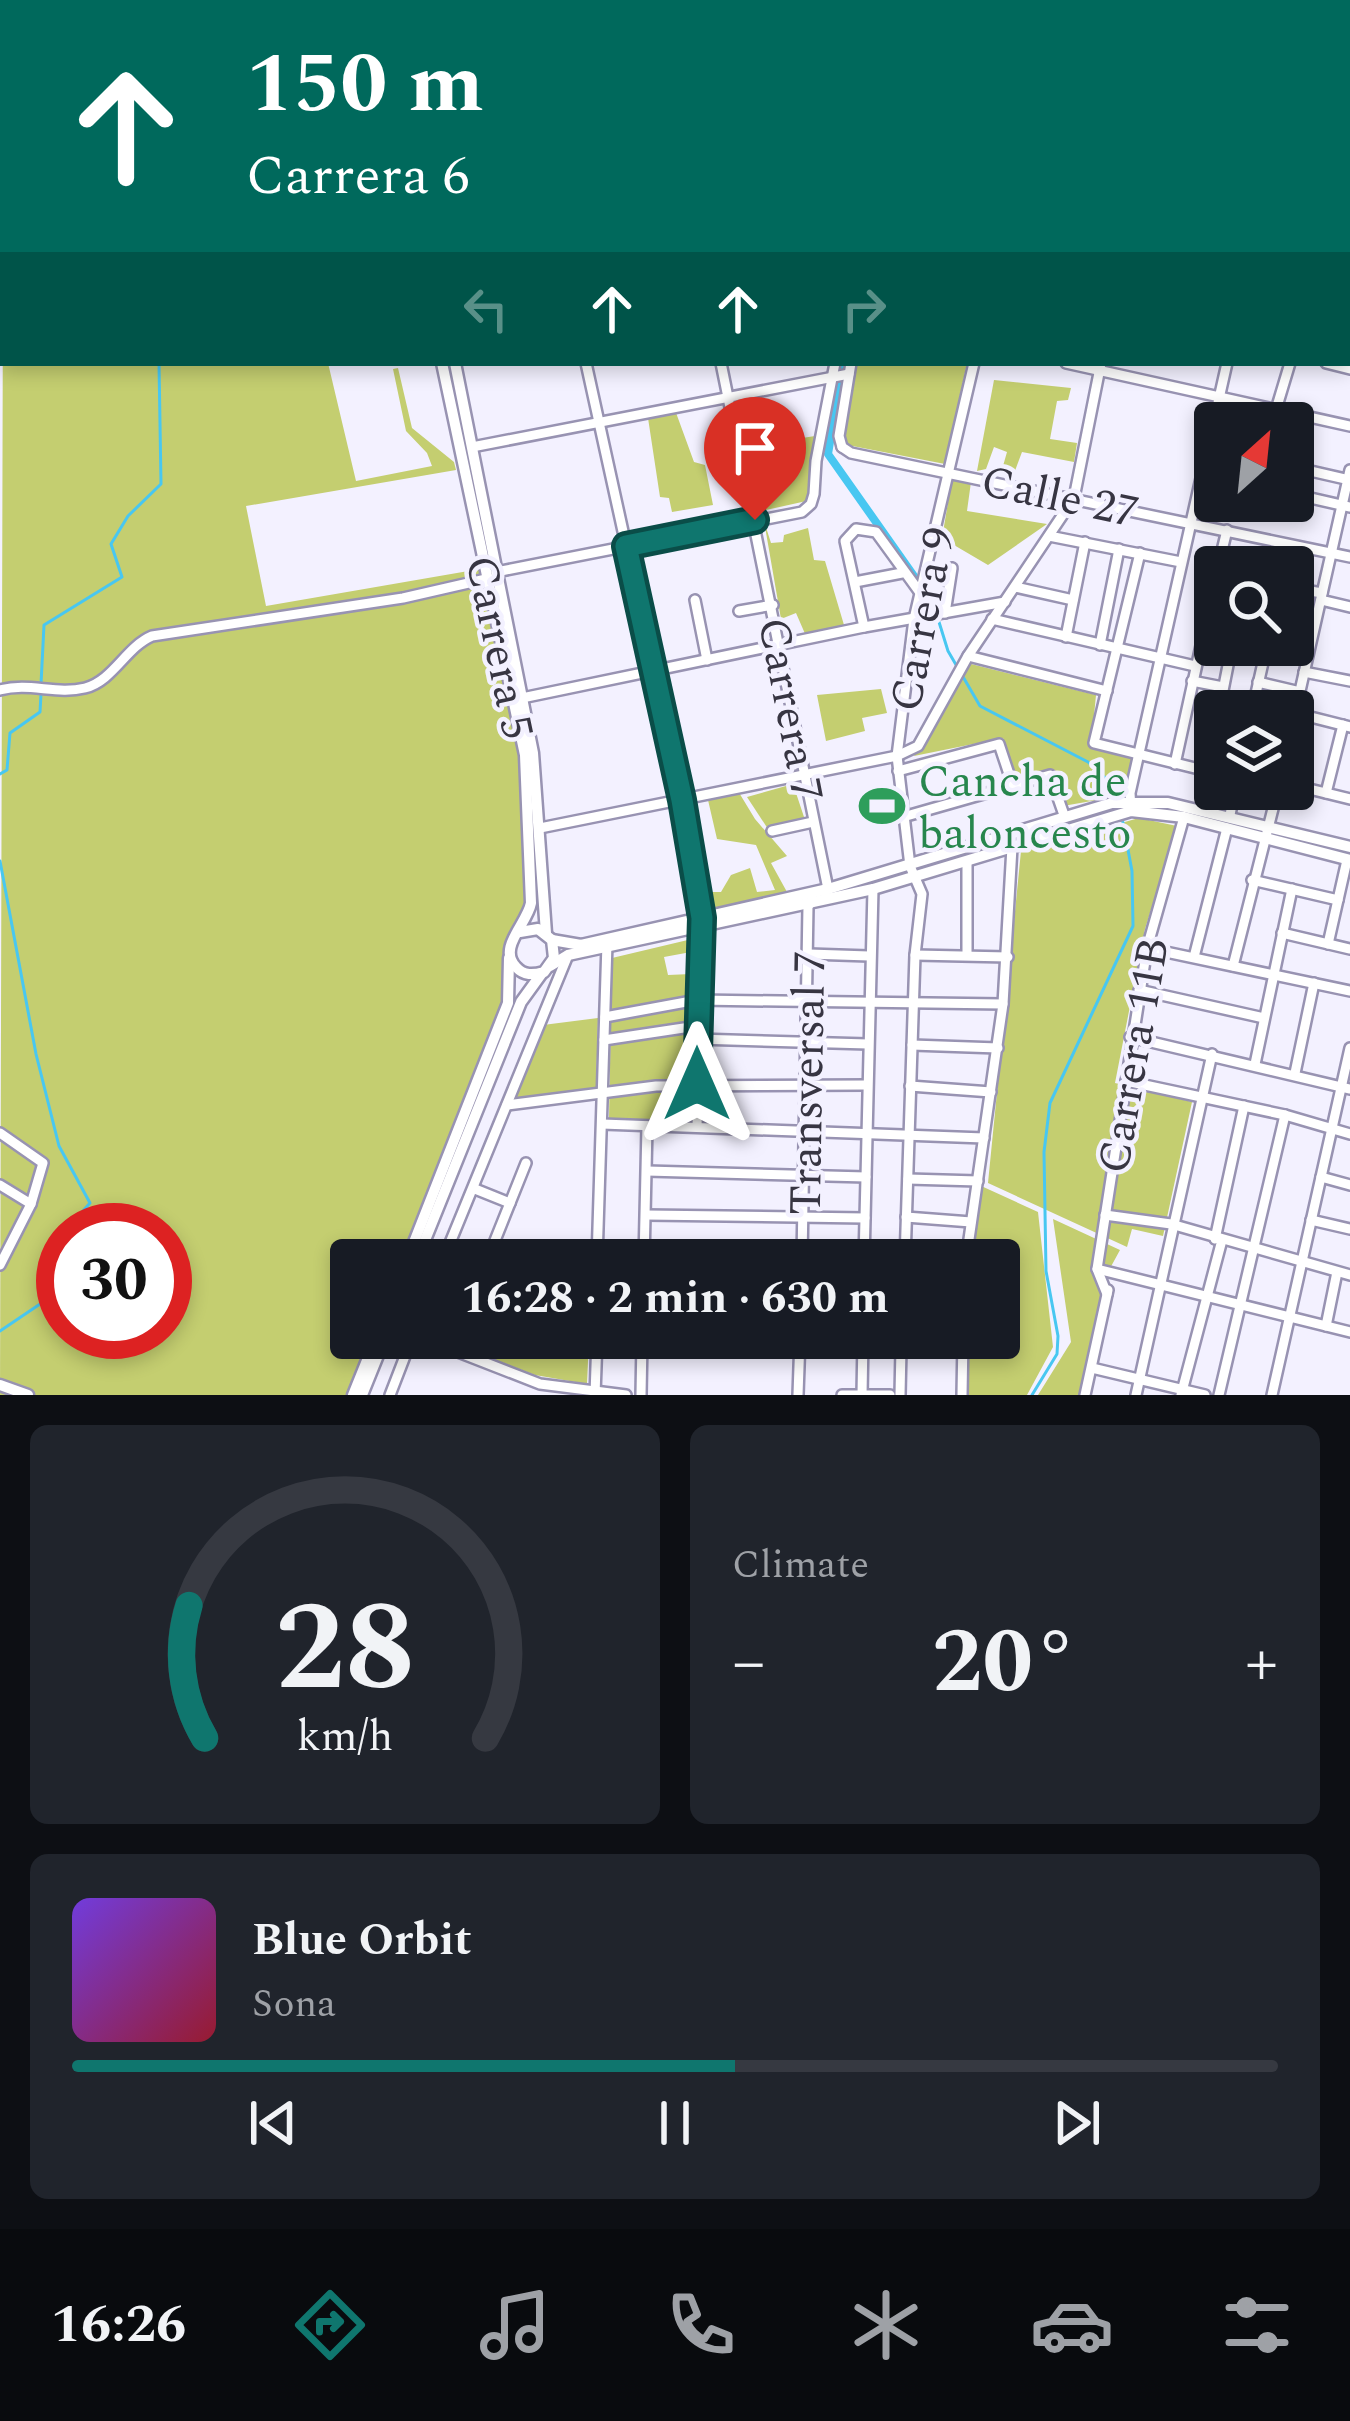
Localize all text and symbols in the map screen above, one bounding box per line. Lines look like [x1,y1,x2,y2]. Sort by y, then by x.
text: 150 m [246,21,484,149]
icon: ahead [48,48,204,204]
text: Carrera 6 [246,136,470,218]
icon: left [453,276,519,342]
icon: ahead [579,276,645,342]
icon: ahead [705,276,771,342]
icon: right [831,276,897,342]
pin [704,397,806,520]
north arrow [1194,402,1314,522]
map controls [1194,402,1314,810]
icon: arrive [722,415,788,481]
street label: Calle 27 [975,447,1144,548]
street label: Carrera 9 [872,521,975,717]
button: search [1194,546,1314,666]
street label: Carrera 5 [445,549,552,746]
street label: Carrera 7 [738,611,841,807]
button: layers [1194,690,1314,810]
place label: Cancha de baloncesto [918,748,1131,869]
sports icon: Cancha de baloncesto [857,781,907,831]
street label: Carrera 11B [1080,932,1189,1179]
street label: Transversal 7 [772,950,845,1216]
position arrow [634,1021,760,1147]
speed limit sign: 30 [36,1203,192,1359]
text: 16:28 · 2 min · 630 m [461,1264,889,1333]
text: Climate [732,1536,869,1595]
text: 28 [275,1555,415,1745]
text: 20° [932,1595,1078,1732]
text: − [732,1613,765,1714]
text: + [1245,1613,1278,1714]
text: km/h [297,1704,393,1769]
text: Blue Orbit [252,1906,472,1975]
text: Sona [252,1975,336,2034]
icon: previous [240,2090,306,2156]
icon: pause [642,2090,708,2156]
icon: next [1044,2090,1110,2156]
icon: directions [288,2283,372,2367]
icon: music [473,2283,557,2367]
icon: phone [659,2283,743,2367]
icon: climate [844,2283,928,2367]
icon: car [1030,2283,1114,2367]
icon: filters [1215,2283,1299,2367]
text: 16:26 [51,2284,186,2366]

